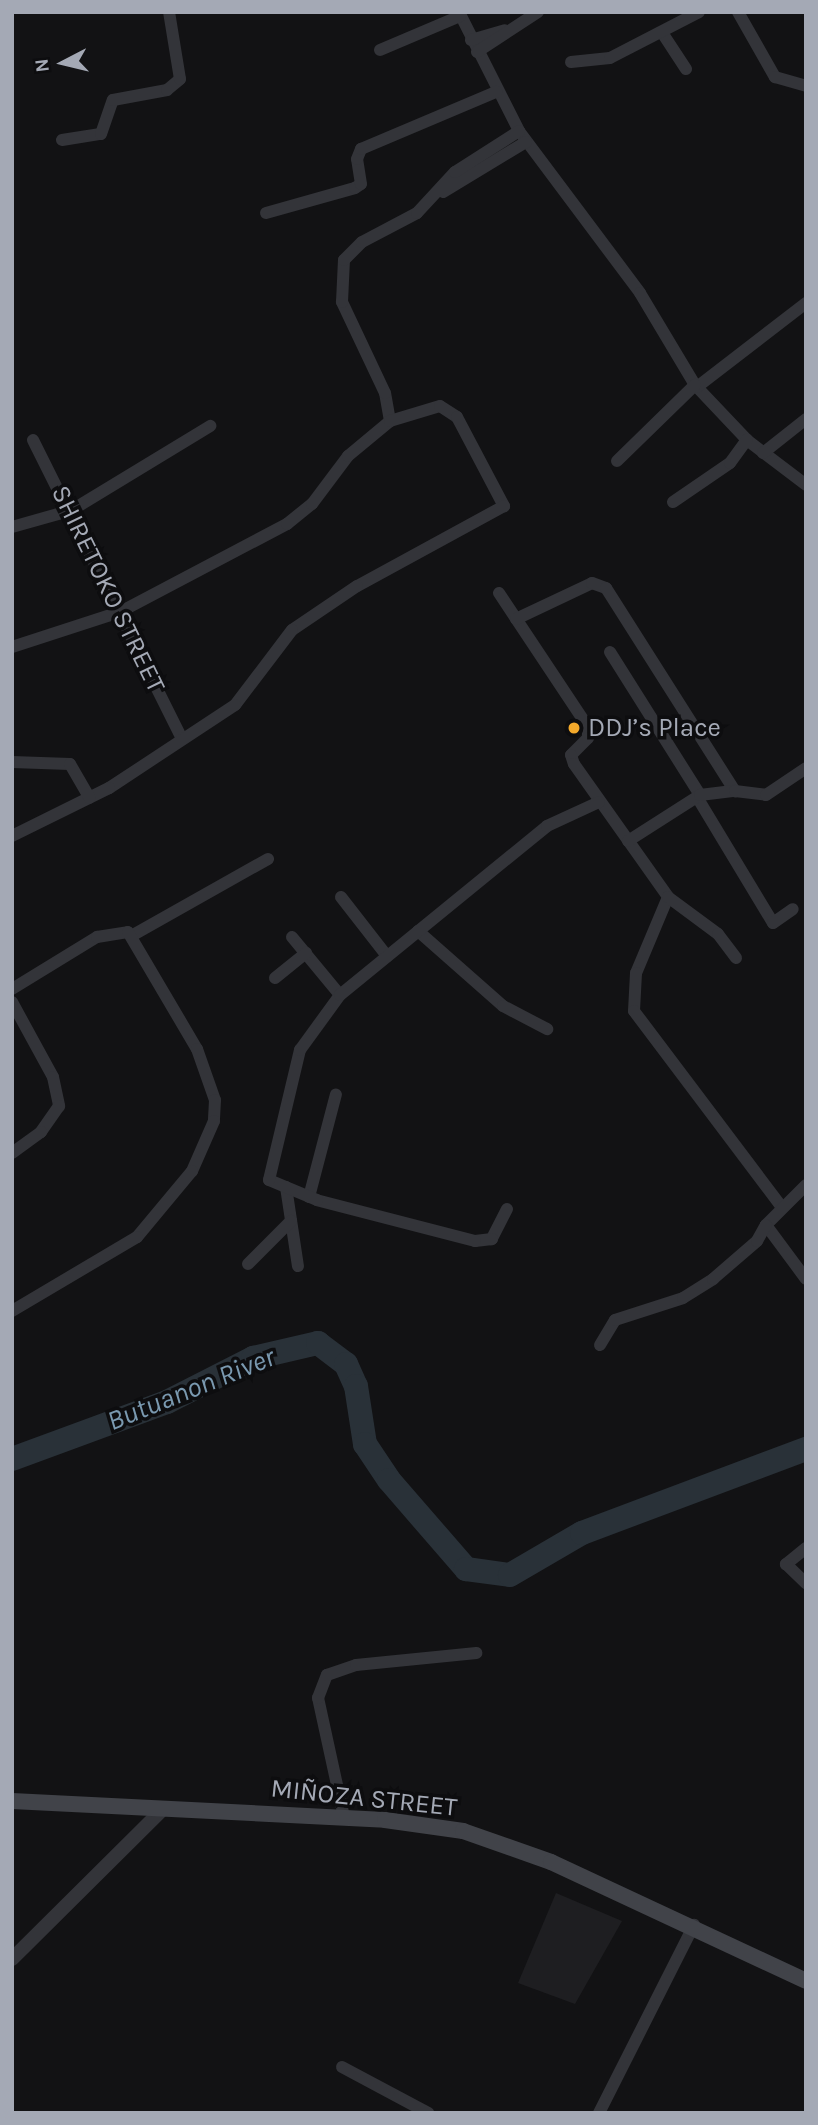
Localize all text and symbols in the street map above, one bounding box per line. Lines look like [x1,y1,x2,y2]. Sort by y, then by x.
north arrow [28,28,98,98]
text: N [30,57,54,74]
street label: SHIRETOKO STREET [44,480,172,698]
place label: DDJ’s Place [588,712,721,744]
marker: DDJ’s Place [566,720,582,736]
water label: Butuanon River [102,1340,280,1438]
street label: MIÑOZA STREET [269,1773,459,1823]

